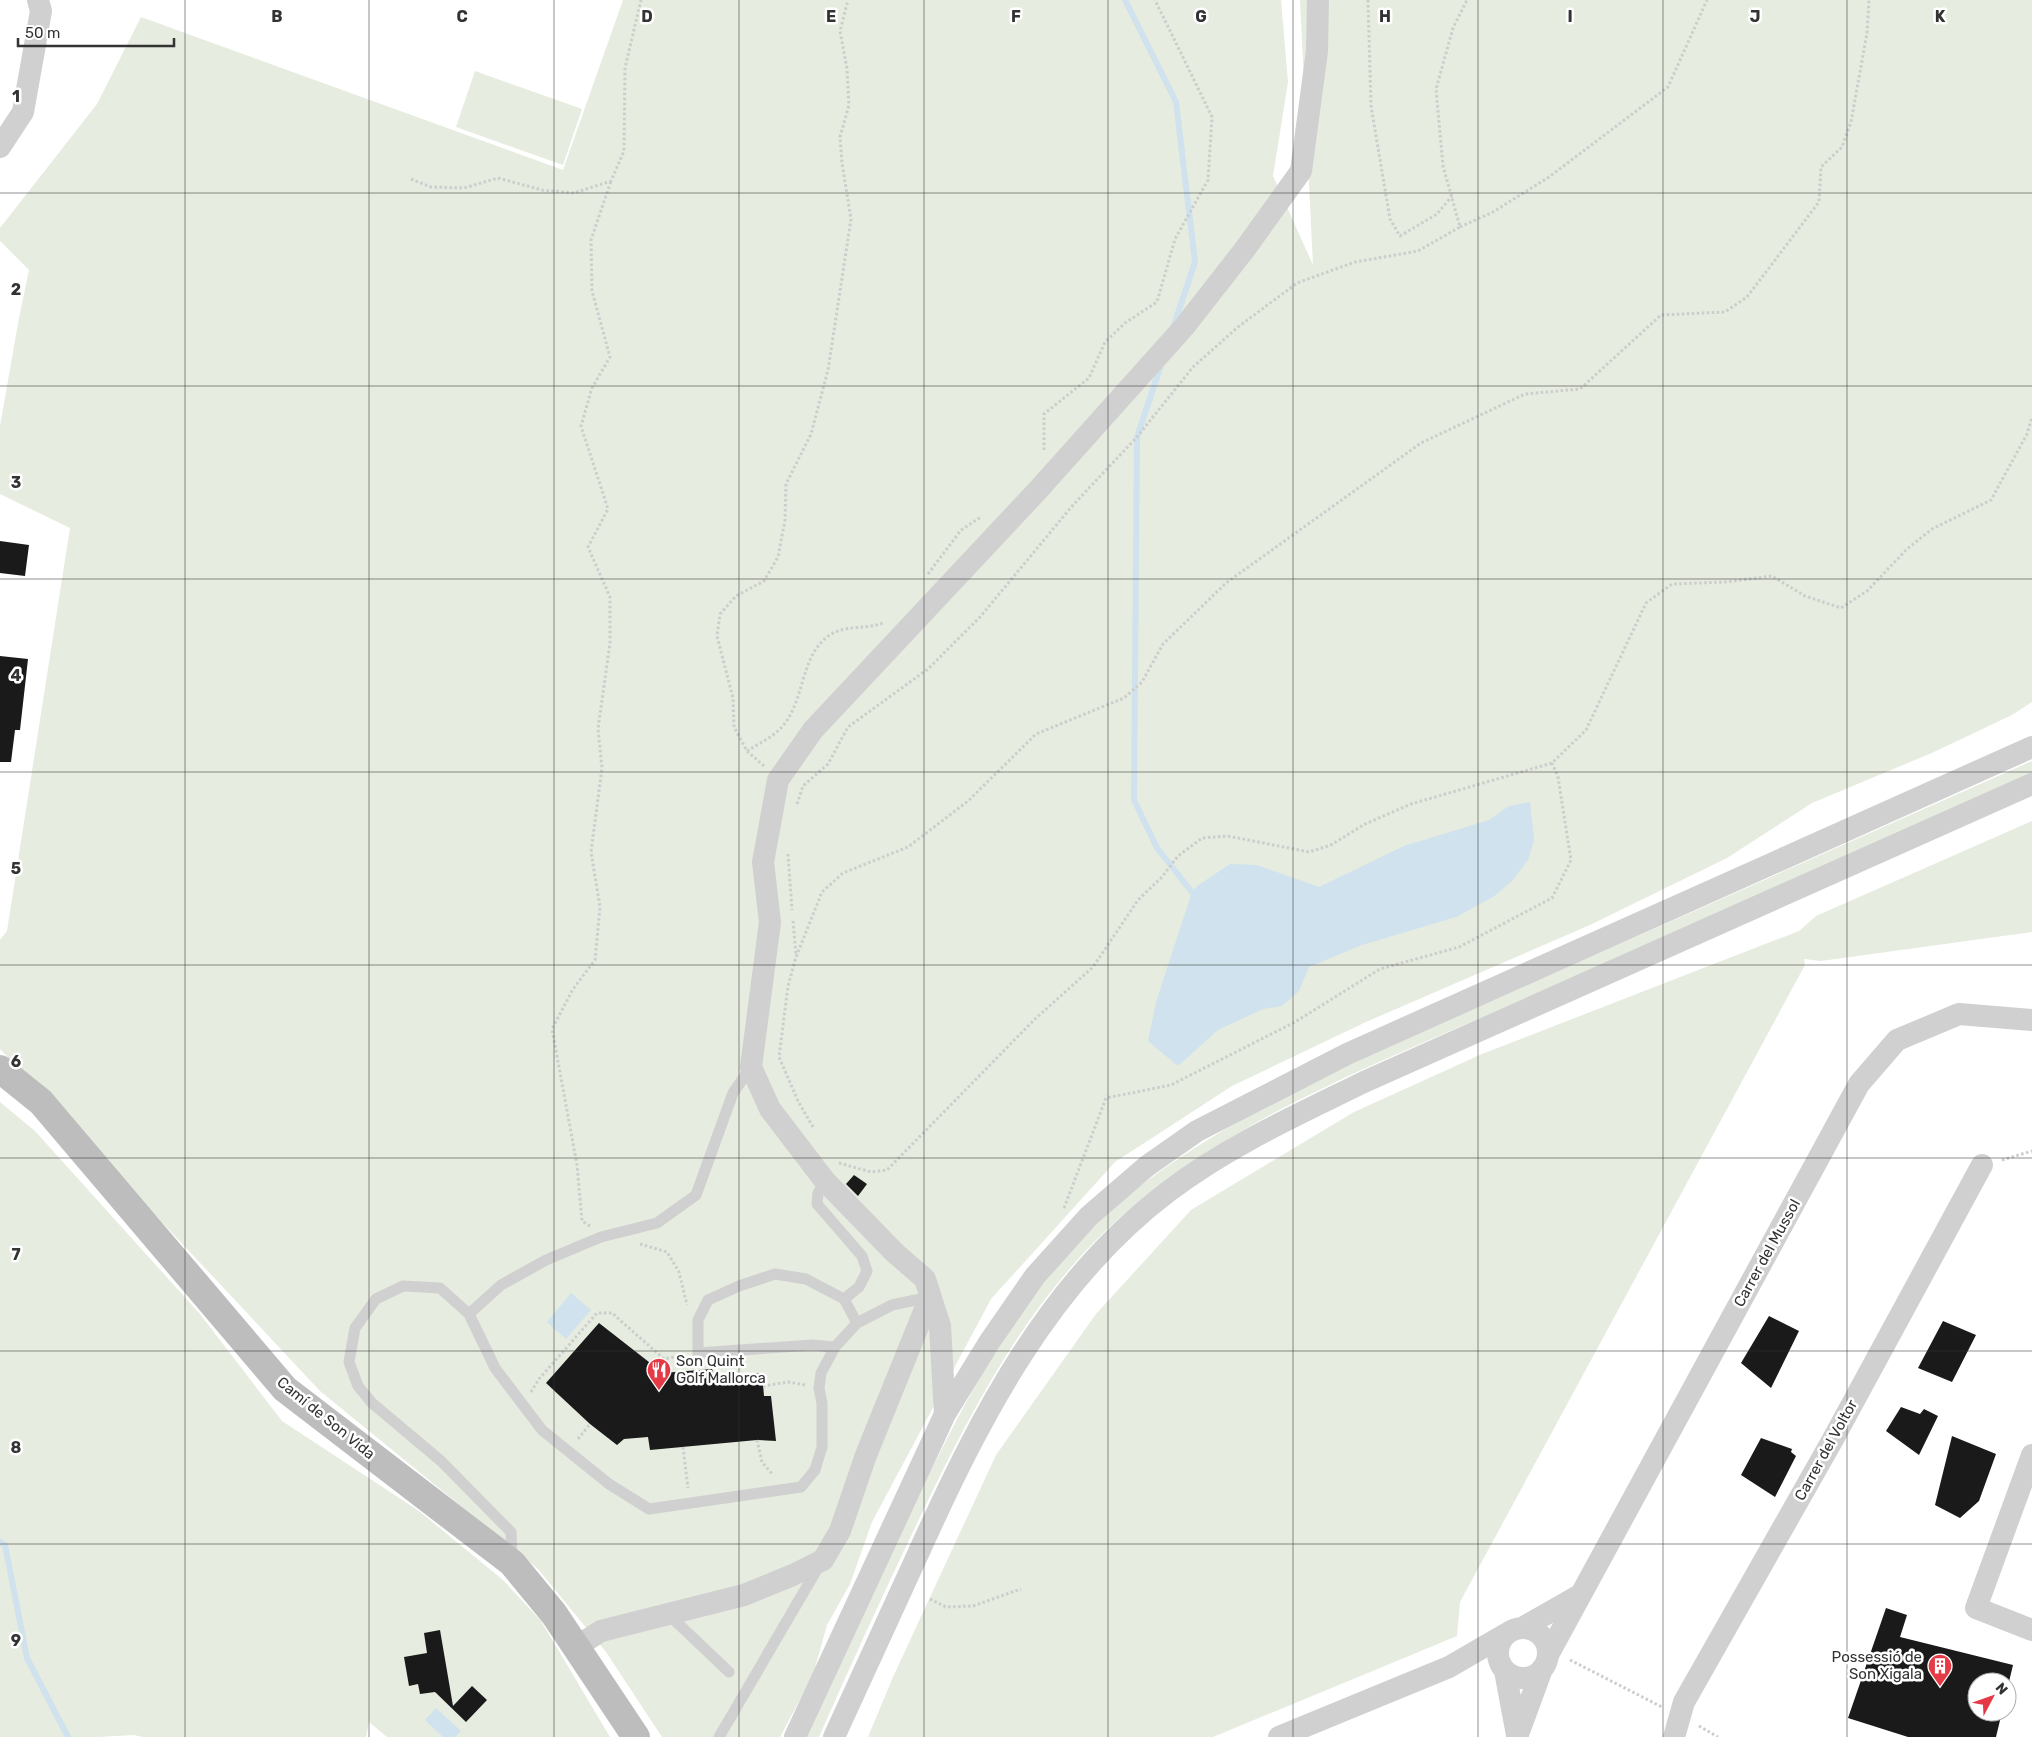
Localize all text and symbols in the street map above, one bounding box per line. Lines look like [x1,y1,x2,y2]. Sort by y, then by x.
text: B [271,7,283,26]
text: C [456,7,468,26]
text: D [641,7,653,26]
text: E [826,7,836,26]
text: F [1011,7,1021,26]
text: G [1195,7,1207,26]
text: H [1379,7,1391,26]
text: I [1567,7,1573,26]
text: J [1750,7,1760,26]
text: K [1935,7,1946,26]
scale bar [18,15,174,47]
text: 50 m [25,24,60,42]
text: 1 [12,87,20,106]
text: 2 [11,280,21,299]
text: 3 [11,473,21,492]
text: 4 [11,666,22,685]
text: 5 [11,859,21,878]
text: 6 [11,1052,21,1071]
street label: Carrer del Mussol [1730,1196,1804,1310]
text: 7 [11,1245,21,1264]
place label: Son Quint Golf Mallorca [676,1352,766,1387]
restaurant icon: Son Quint Golf Mallorca [646,1357,672,1391]
street label: Camí de Son Vida [273,1373,379,1463]
street label: Carrer del Voltor [1791,1396,1861,1504]
text: 8 [11,1438,22,1457]
text: 9 [11,1631,21,1650]
place label: Possessió de Son Xigala [1832,1648,1922,1683]
building icon: Possessió de Son Xigala [1927,1653,1953,1687]
north arrow [1967,1672,2017,1722]
text: N [1992,1679,2011,1698]

